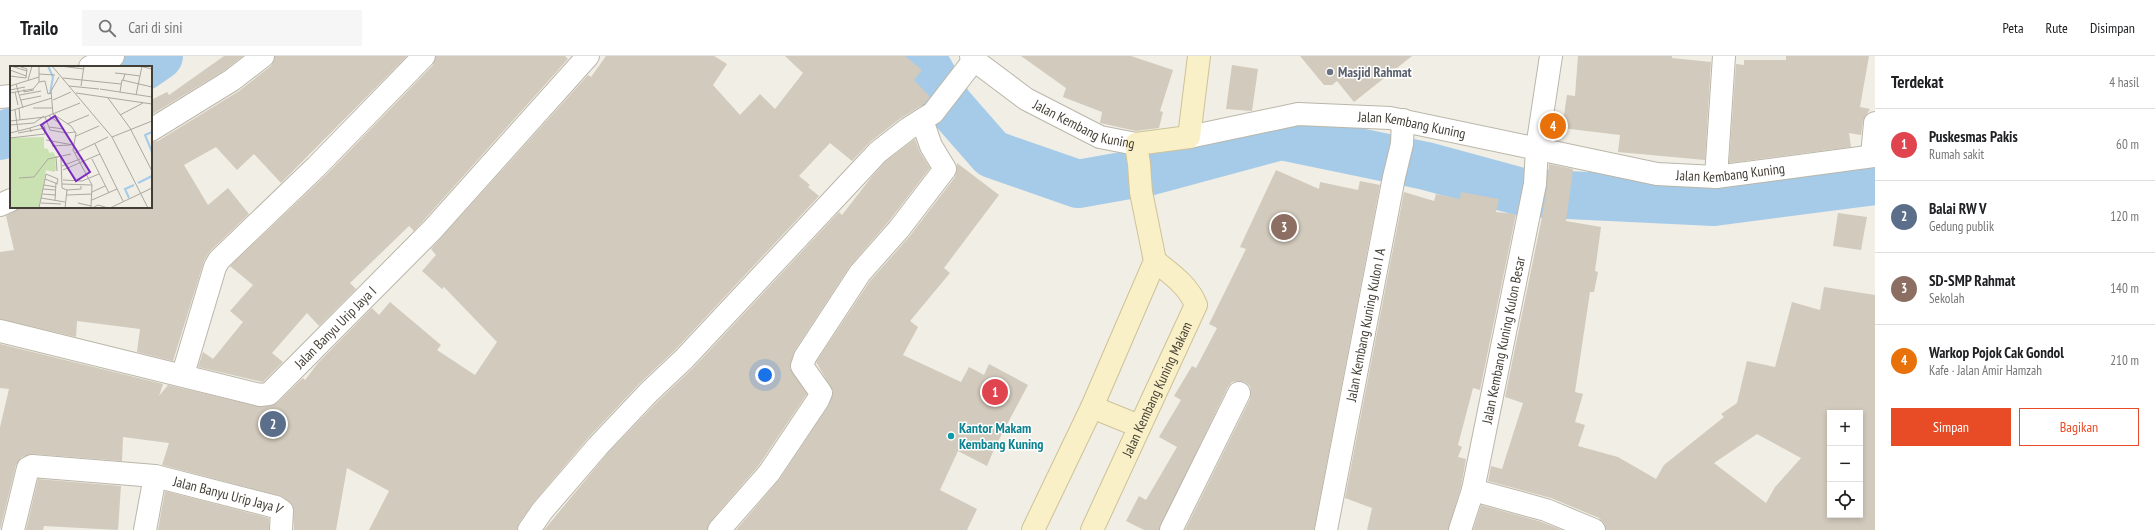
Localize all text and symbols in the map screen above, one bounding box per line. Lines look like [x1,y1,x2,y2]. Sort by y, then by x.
search box [82,10,362,46]
text: Trailo [20,16,58,40]
icon: search [96,17,118,39]
text: Cari di sini [128,18,182,37]
text: Peta [2002,19,2024,37]
text: Rute [2046,19,2068,37]
text: Disimpan [2090,19,2135,37]
place label: Masjid Rahmat [1338,63,1412,81]
inset map [10,66,152,208]
marker: Masjid Rahmat [1325,67,1335,77]
text: Terdekat [1891,71,1943,93]
text: 4 hasil [2109,74,2139,91]
street label: Jalan Kembang Kuning [1029,95,1137,153]
street label: Jalan Kembang Kuning [1357,108,1467,143]
pin: 4 [1540,111,1566,141]
text: Puskesmas Pakis [1929,127,2018,146]
text: 1 [1901,136,1907,153]
text: 60 m [2116,136,2139,153]
text: Rumah sakit [1929,146,1984,163]
street label: Jalan Kembang Kuning [1675,159,1786,186]
text: Balai RW V [1929,199,1987,218]
text: 2 [1901,208,1907,225]
text: 120 m [2110,208,2139,225]
pin: 3 [1271,212,1297,242]
text: Gedung publik [1929,218,1994,235]
street label: Jalan Kembang Kuning Kulon I A [1342,246,1389,404]
street label: Jalan Kembang Kuning Kulon Besar [1477,255,1529,426]
text: SD-SMP Rahmat [1929,271,2015,290]
text: 3 [1901,280,1907,297]
text: 140 m [2110,280,2139,297]
street label: Jalan Banyu Urip Jaya I [290,282,380,373]
text: Sekolah [1929,290,1964,307]
street label: Jalan Kembang Kuning Makam [1118,319,1196,461]
text: Warkop Pojok Cak Gondol [1929,343,2064,362]
text: 4 [1901,352,1907,369]
text: 210 m [2110,352,2139,369]
text: Kafe · Jalan Amir Hamzah [1929,362,2042,379]
your location [755,365,775,385]
pin: 1 [982,377,1008,407]
button: Simpan [1891,408,2011,446]
button: Bagikan [2019,408,2139,446]
pin: 2 [260,409,286,439]
map controls [1827,410,1863,518]
button: + [1827,410,1863,446]
place label: Kantor Makam Kembang Kuning [959,419,1044,453]
marker: Kantor Makam Kembang Kuning [946,431,956,441]
button: − [1827,446,1863,482]
street label: Jalan Banyu Urip Jaya V [171,472,287,518]
button: locate [1827,482,1863,518]

